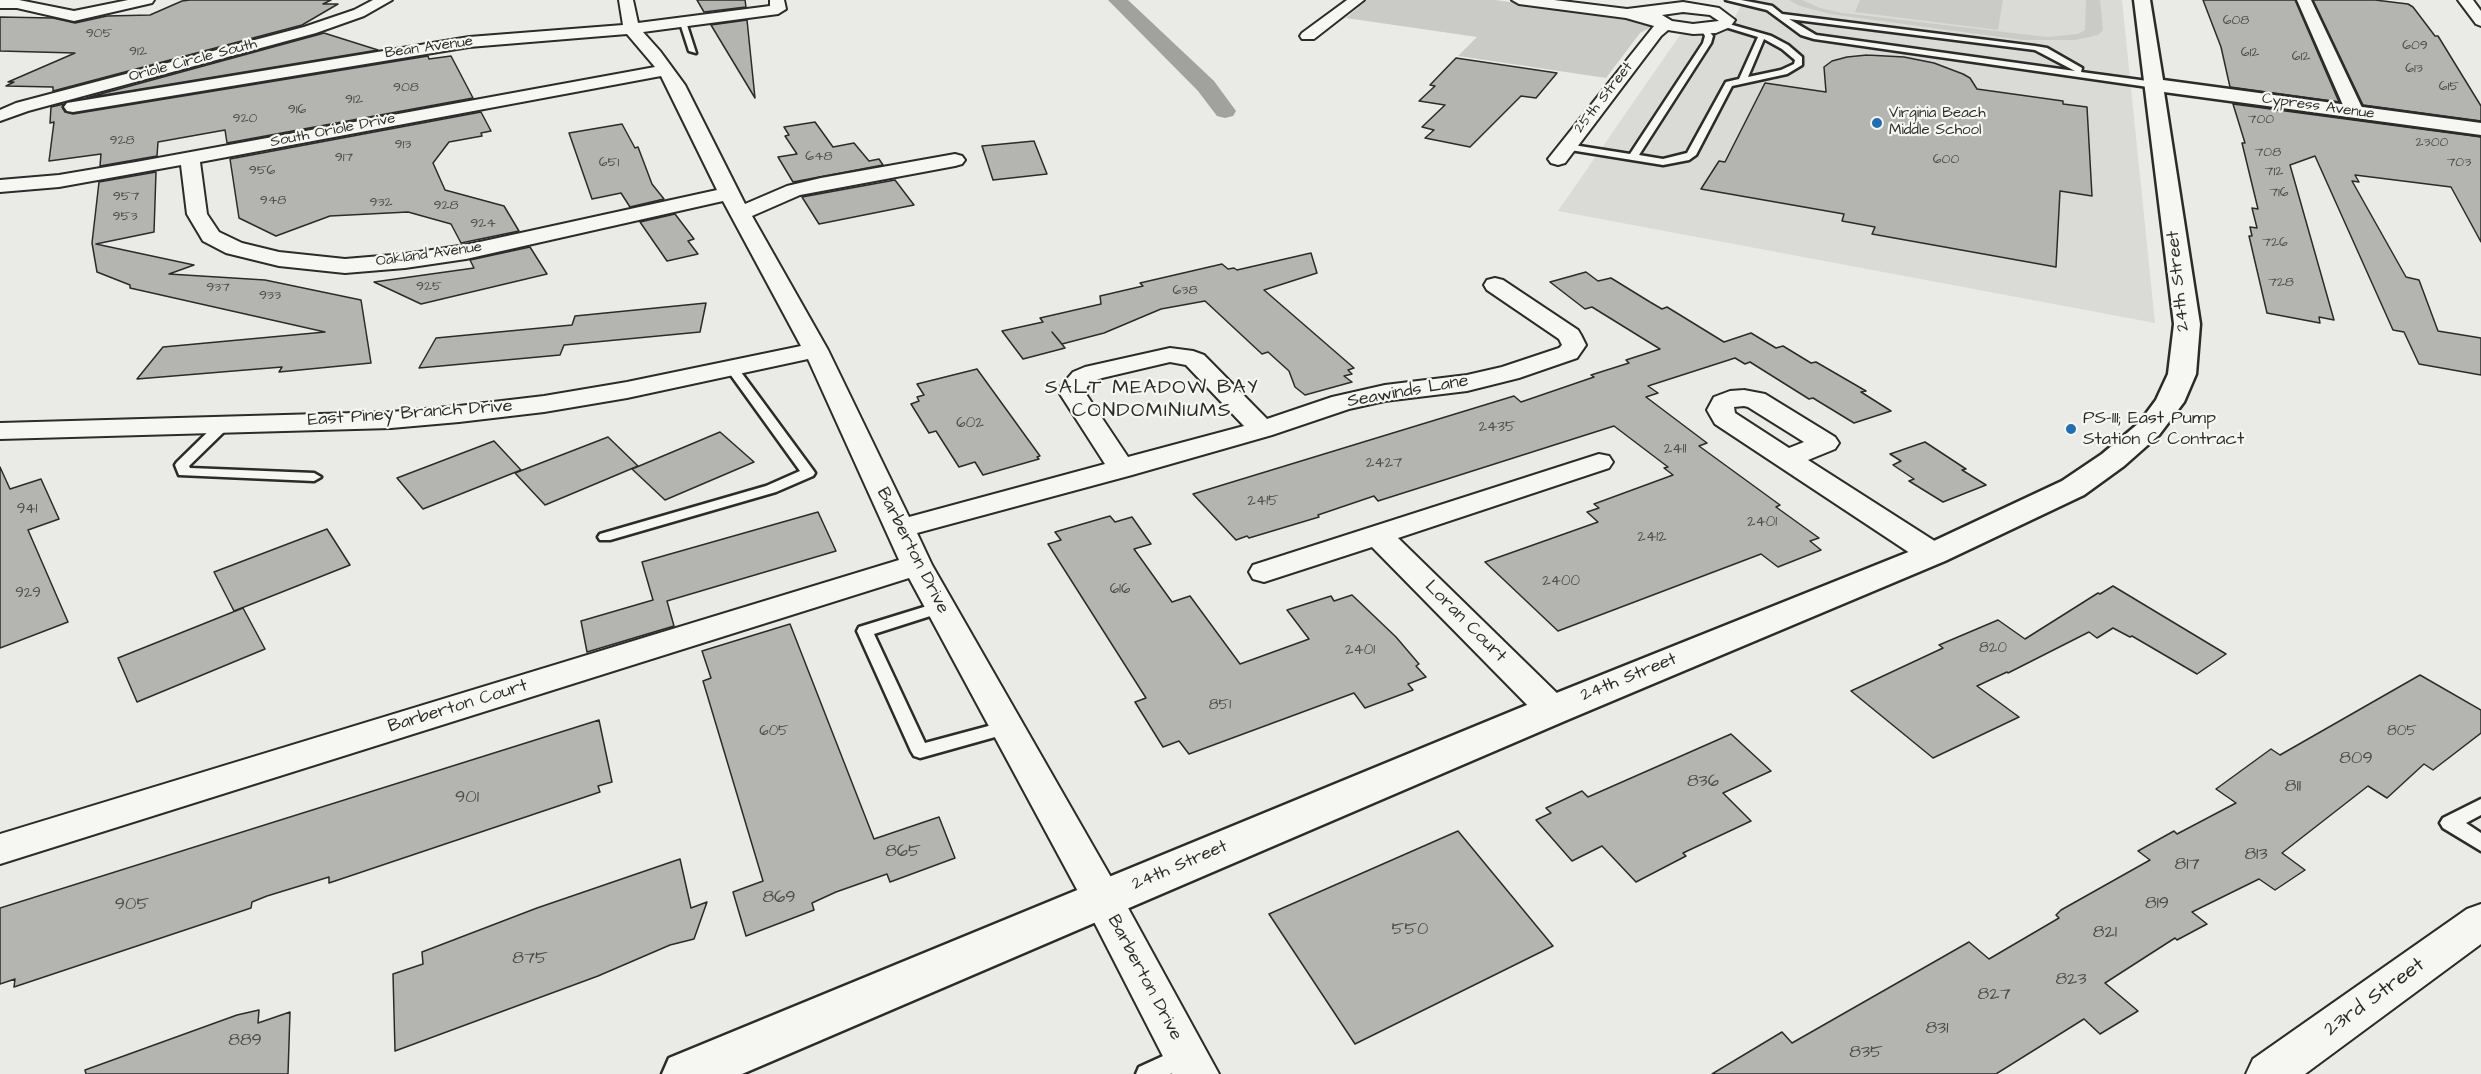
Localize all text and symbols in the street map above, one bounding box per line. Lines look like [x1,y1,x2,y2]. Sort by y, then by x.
house number: 608 [2223,13,2249,29]
house number: 905 [86,26,112,42]
street label: Bean Avenue [384,33,474,63]
street label: Oriole Circle South [127,35,259,87]
house number: 609 [2402,38,2428,54]
house number: 912 [129,44,147,60]
house number: 612 [2241,45,2259,61]
house number: 612 [2292,49,2310,65]
street label: 25th Street [1571,59,1637,137]
house number: 613 [2405,61,2423,77]
house number: 615 [2439,79,2459,95]
house number: 908 [393,80,419,96]
street label: Cypress Avenue [2261,90,2375,124]
house number: 912 [345,92,363,108]
house number: 916 [288,102,306,118]
place label: Virginia Beach Middle School [1889,105,1986,140]
street label: South Oriole Drive [269,110,397,152]
house number: 920 [233,111,257,127]
house number: 700 [2248,112,2274,128]
marker: Virginia Beach Middle School [1870,116,1884,130]
house number: 928 [109,133,135,149]
house number: 2300 [2416,135,2448,151]
house number: 913 [395,137,411,153]
house number: 708 [2255,145,2281,161]
house number: 648 [805,149,833,165]
house number: 917 [335,150,353,166]
house number: 600 [1933,152,1959,168]
house number: 651 [599,155,619,171]
house number: 703 [2447,155,2471,171]
house number: 956 [249,163,275,179]
house number: 712 [2265,164,2283,180]
house number: 716 [2269,185,2289,201]
house number: 957 [113,189,139,205]
house number: 948 [260,193,286,209]
house number: 932 [369,195,393,211]
house number: 928 [433,198,459,214]
house number: 953 [112,209,138,225]
house number: 924 [470,216,496,232]
street label: 24th Street [2163,229,2195,333]
house number: 726 [2262,235,2288,251]
street label: Oakland Avenue [375,239,483,271]
house number: 728 [2268,275,2294,291]
house number: 925 [416,279,442,295]
house number: 937 [206,280,230,296]
house number: 638 [1173,283,1197,299]
house number: 933 [259,288,281,304]
street label: Seawinds Lane [1346,371,1470,413]
district label: SALT MEADOW BAY CONDOMINIUMS [1045,377,1259,424]
street label: East Piney Branch Drive [307,396,513,432]
place label: PS-111; East Pump Station C Contract [2083,408,2244,450]
house number: 602 [956,415,984,433]
house number: 2435 [1478,419,1516,437]
marker: PS-111; East Pump Station C Contract [2064,422,2078,436]
house number: 2411 [1664,441,1686,459]
house number: 2427 [1366,455,1402,473]
street label: Barberton Drive [871,484,953,618]
house number: 2415 [1247,493,1279,511]
house number: 941 [17,501,37,519]
house number: 2401 [1747,514,1777,532]
house number: 2412 [1637,529,1667,547]
house number: 2400 [1542,573,1580,591]
street label: Loran Court [1419,576,1511,668]
house number: 616 [1110,581,1130,599]
house number: 929 [15,585,41,603]
house number: 820 [1979,640,2007,658]
house number: 2401 [1345,642,1375,660]
street label: 24th Street [1578,649,1680,707]
street label: Barberton Court [386,676,530,738]
house number: 851 [1209,697,1231,715]
house number: 605 [759,723,789,741]
house number: 805 [2387,723,2417,741]
house number: 809 [2339,748,2373,770]
house number: 836 [1687,771,1719,793]
house number: 811 [2285,776,2301,798]
house number: 901 [455,787,479,809]
street label: 24th Street [1129,836,1231,896]
house number: 865 [885,841,921,863]
house number: 813 [2244,844,2268,866]
house number: 817 [2174,854,2200,876]
house number: 869 [762,887,796,909]
house number: 819 [2145,893,2169,915]
house number: 905 [115,894,149,916]
street label: Barberton Drive [1102,912,1186,1044]
house number: 550 [1392,919,1428,941]
house number: 821 [2093,922,2117,944]
house number: 875 [512,948,548,970]
street label: 23rd Street [2320,953,2430,1043]
house number: 823 [2055,969,2087,991]
house number: 827 [1977,984,2011,1006]
house number: 831 [1925,1018,1949,1040]
house number: 889 [228,1030,262,1052]
house number: 835 [1849,1042,1883,1064]

